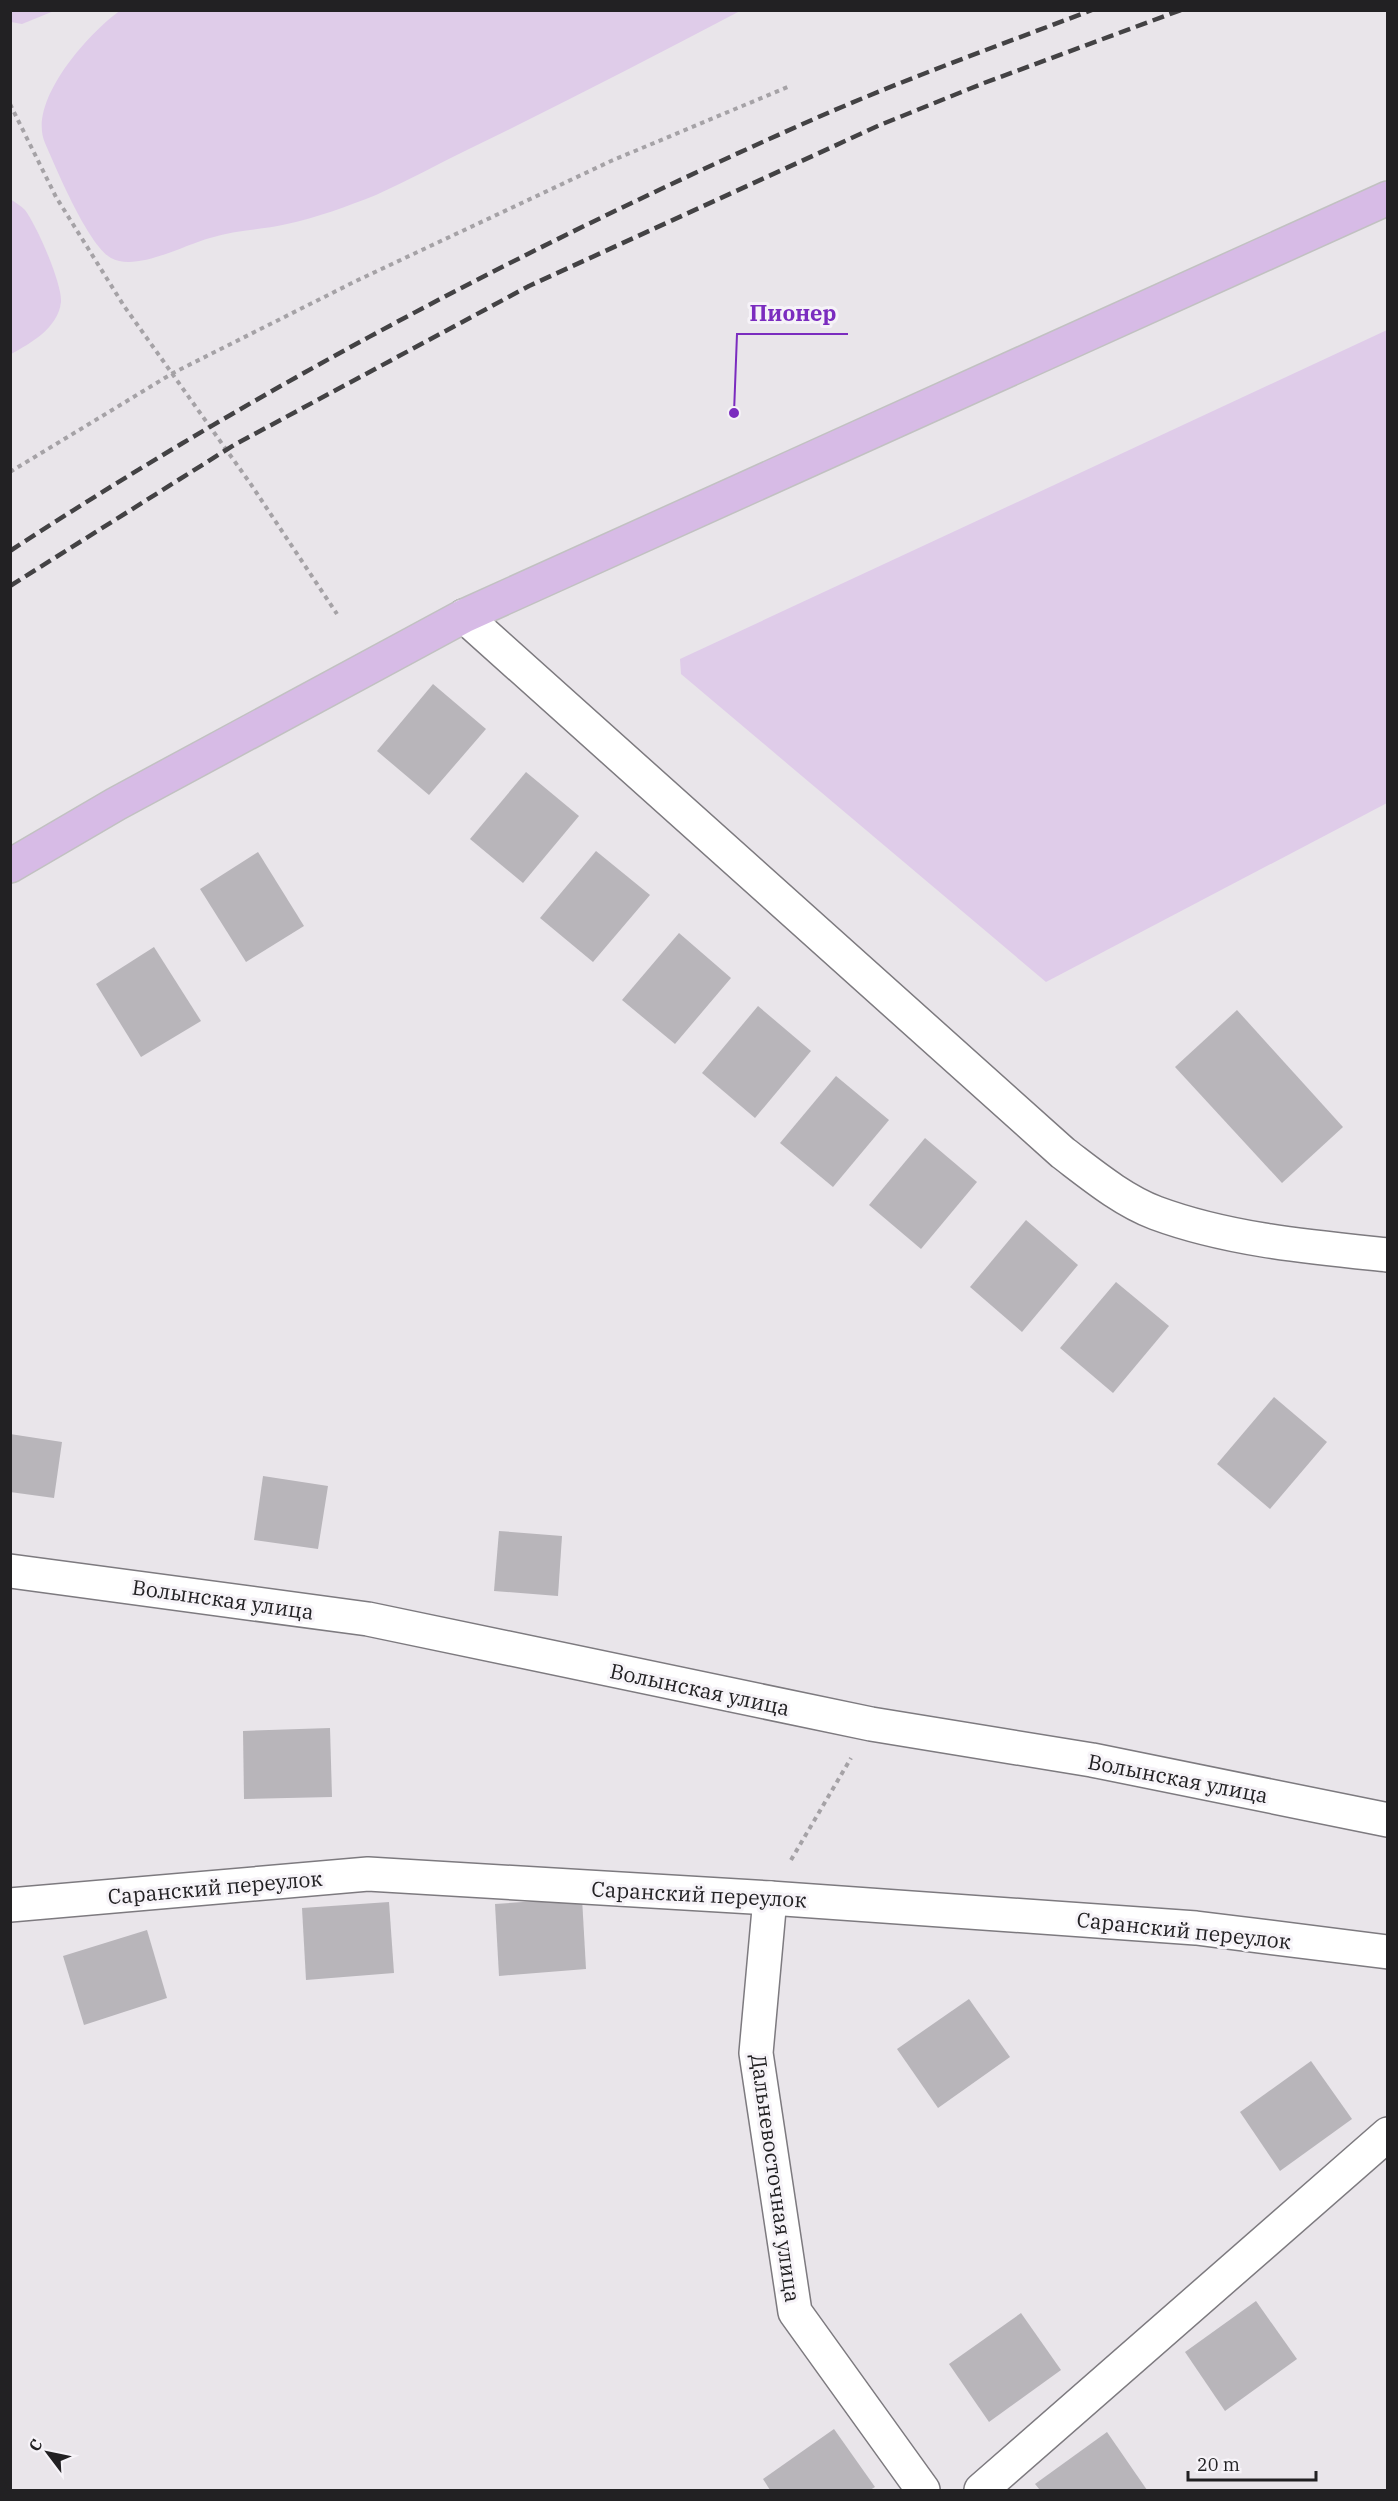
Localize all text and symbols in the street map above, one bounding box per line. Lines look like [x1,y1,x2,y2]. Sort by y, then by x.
callout: Пионер [737,294,848,334]
text: Пионер [749,298,837,327]
street label: Волынская улица [130,1572,316,1626]
street label: Волынская улица [608,1656,792,1722]
street label: Волынская улица [1086,1747,1270,1809]
street label: Саранский переулок [107,1864,323,1910]
street label: Саранский переулок [591,1874,807,1914]
street label: Саранский переулок [1075,1905,1293,1955]
street label: Дальневосточная улица [745,2052,807,2304]
north arrow [18,2423,78,2483]
text: С [24,2435,47,2455]
scale bar [1188,2444,1316,2482]
text: 20 m [1197,2453,1240,2476]

